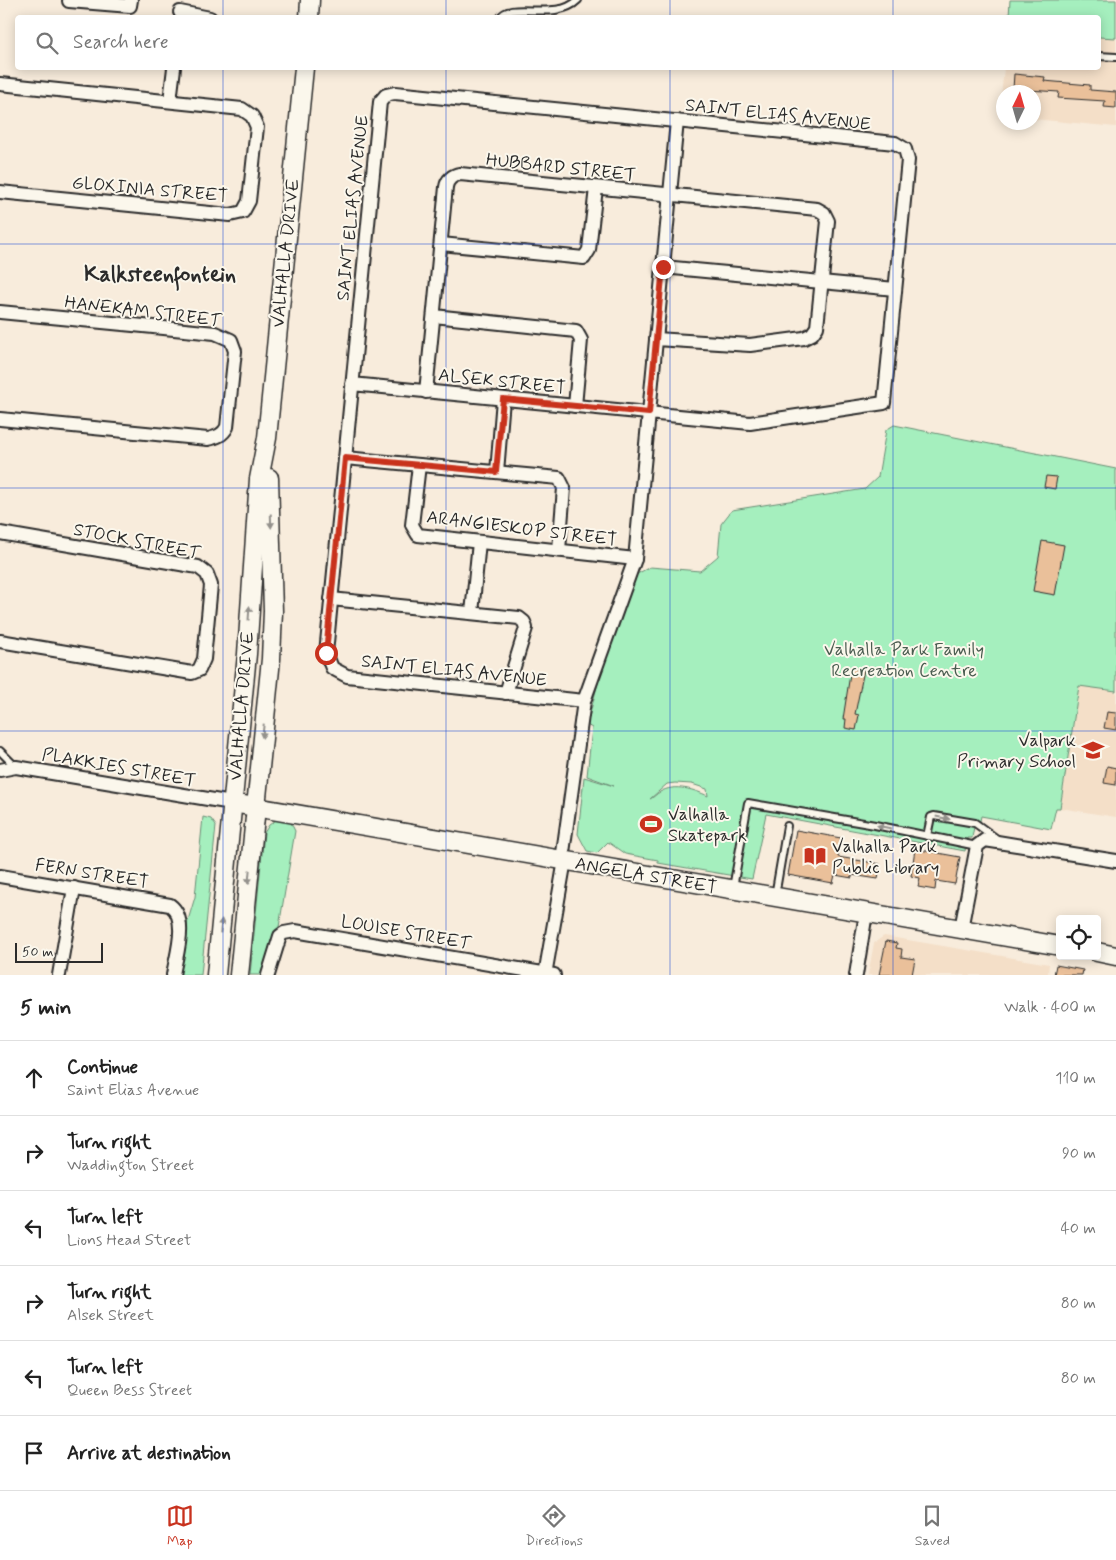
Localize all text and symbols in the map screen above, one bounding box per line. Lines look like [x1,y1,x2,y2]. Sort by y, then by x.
search box [15,15,1101,70]
icon: search [33,29,61,57]
text: Search here [73,30,169,55]
north arrow [996,85,1041,130]
street label: SAINT ELIAS AVENUE [684,93,872,137]
street label: SAINT ELIAS AVENUE [331,114,375,302]
street label: HUBBARD STREET [485,148,637,188]
street label: GLOXINIA STREET [71,171,229,209]
street label: VALHALLA DRIVE [266,177,306,329]
route end [652,256,675,279]
district label: Kalksteenfontein [84,261,236,291]
street label: HANEKAM STREET [63,290,223,334]
street label: ALSEK STREET [437,363,567,401]
street label: ARANGIESKOP STREET [425,505,619,553]
one-way arrow [267,514,275,530]
street label: STOCK STREET [71,518,203,566]
one-way arrow [246,605,254,621]
street label: VALHALLA DRIVE [224,630,260,782]
park label: Valhalla Park Family Recreation Centre [824,638,984,683]
route start [315,642,338,665]
street label: SAINT ELIAS AVENUE [360,649,548,693]
one-way arrow [259,724,267,740]
place label: Valpark Primary School [957,729,1076,774]
school or university icon: Valpark Primary School [1080,737,1106,763]
street label: PLAKKIES STREET [40,743,198,793]
place label: Valhalla Skatepark [668,803,747,848]
sports icon: Valhalla Skatepark [638,811,664,837]
one-way arrow [936,814,952,822]
one-way arrow [876,823,892,831]
place label: Valhalla Park Public Library [832,835,939,880]
library icon: Valhalla Park Public Library [802,843,828,869]
street label: ANGELA STREET [573,852,719,900]
street label: FERN STREET [33,853,150,895]
one-way arrow [244,869,252,885]
street label: LOUISE STREET [339,910,473,956]
map controls [1056,915,1101,960]
button: locate [1056,915,1101,960]
one-way arrow [217,918,225,934]
scale bar [15,940,102,963]
text: 50 m [22,943,53,961]
text: 5 min [20,994,72,1022]
text: Walk · 400 m [1004,997,1096,1018]
text: Continue [67,1055,138,1080]
icon: ahead [20,1064,48,1092]
text: 110 m [1055,1068,1096,1089]
text: Saint Elias Avenue [67,1080,199,1101]
text: Turn right [67,1130,151,1155]
icon: right [20,1139,48,1167]
text: 90 m [1062,1143,1096,1164]
text: Waddington Street [67,1155,194,1176]
text: Turn left [67,1205,143,1230]
icon: left [20,1214,48,1242]
text: 40 m [1060,1218,1096,1239]
text: Lions Head Street [67,1230,191,1251]
text: Turn right [67,1280,151,1305]
icon: right [20,1289,48,1317]
text: 80 m [1061,1293,1096,1314]
text: Alsek Street [67,1305,154,1326]
text: Turn left [67,1355,143,1380]
icon: left [20,1364,48,1392]
text: 80 m [1061,1368,1096,1389]
text: Queen Bess Street [67,1380,192,1401]
icon: arrive [20,1439,48,1467]
text: Arrive at destination [67,1441,231,1466]
tab: Map [166,1502,194,1550]
tab: Directions [526,1502,583,1550]
tab: Saved [915,1502,950,1550]

